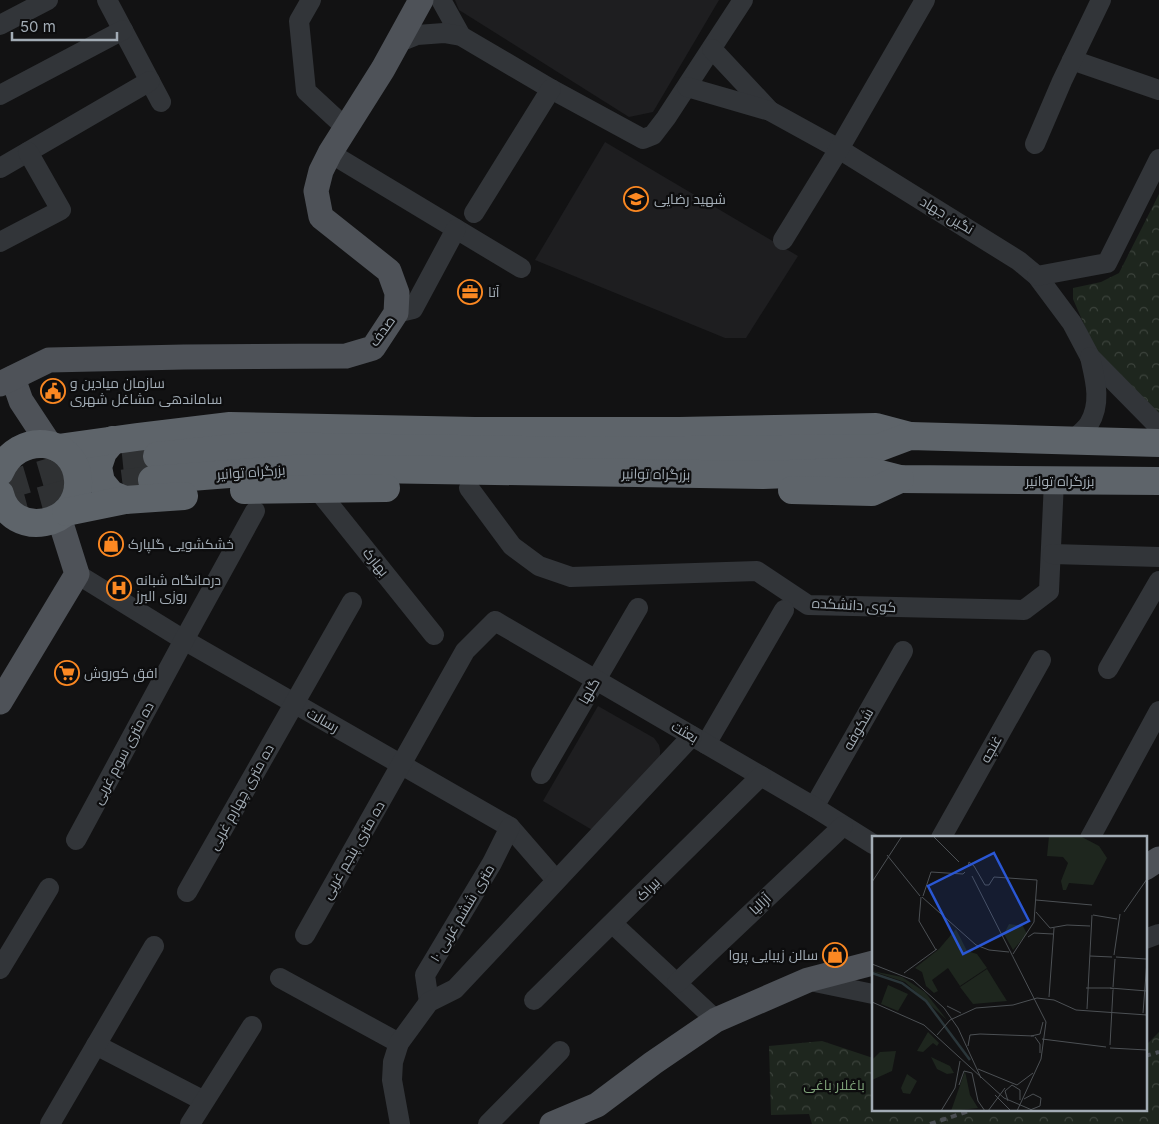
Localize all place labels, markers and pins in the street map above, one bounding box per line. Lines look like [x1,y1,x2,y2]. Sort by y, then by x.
school or university icon: شهید رضایی [623,186,649,212]
place label: شهید رضایی [654,190,726,207]
office icon: آتا [457,279,483,305]
place label: آتا [488,283,500,300]
place label: سازمان میادین و ساماندهی مشاغل شهری [70,374,222,407]
public building icon: سازمان میادین و ساماندهی مشاغل شهری [40,378,66,404]
shop icon: خشکشویی گلپارک [98,531,124,557]
place label: خشکشویی گلپارک [128,535,234,554]
place label: درمانگاه شبانه روزی البرز [135,571,221,604]
hospital icon: درمانگاه شبانه روزی البرز [106,575,132,601]
supermarket icon: افق کوروش [54,660,80,686]
place label: افق کوروش [84,664,158,682]
shop icon: سالن زيبايى پروا [822,942,848,968]
place label: سالن زيبايى پروا [729,946,818,965]

